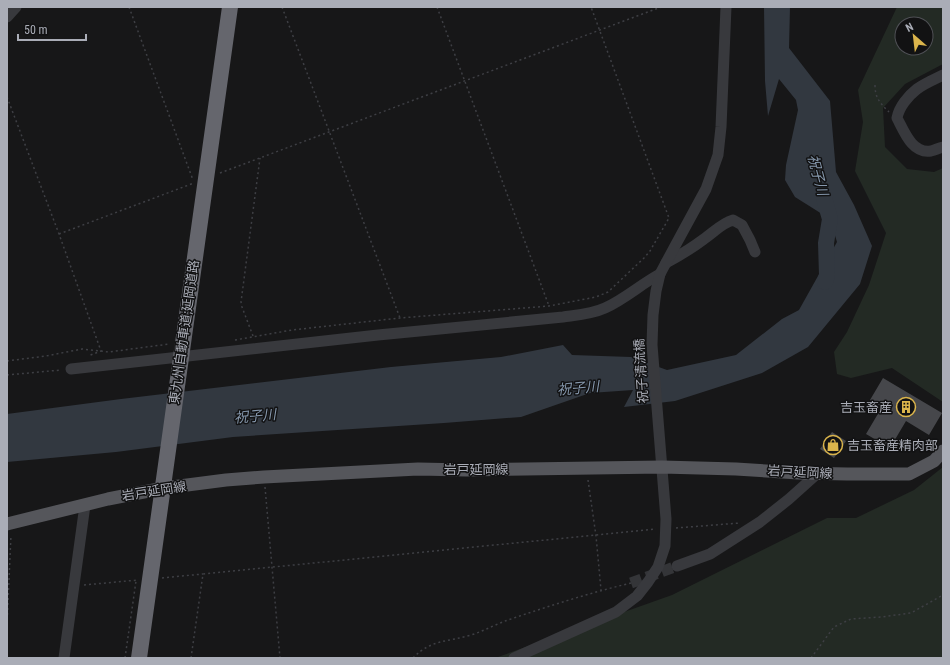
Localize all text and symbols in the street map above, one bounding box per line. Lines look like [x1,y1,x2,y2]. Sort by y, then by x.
scale bar [18,16,86,42]
north arrow [894,16,934,56]
text: N [904,20,916,35]
text: 50 m [24,23,48,37]
water label: 祝子川 [805,153,832,199]
street label: 東九州自動車道;延岡道路 [166,259,202,405]
street label: 祝子清流橋 [631,338,651,404]
water label: 祝子川 [556,378,602,398]
building icon: 吉玉畜産 [895,396,917,418]
place label: 吉玉畜産 [840,400,892,415]
water label: 祝子川 [233,406,279,426]
shop icon: 吉玉畜産精肉部 [822,434,844,456]
place label: 吉玉畜産精肉部 [847,438,938,453]
street label: 岩戸延岡線 [443,462,509,477]
street label: 岩戸延岡線 [767,463,833,481]
street label: 岩戸延岡線 [121,479,187,503]

